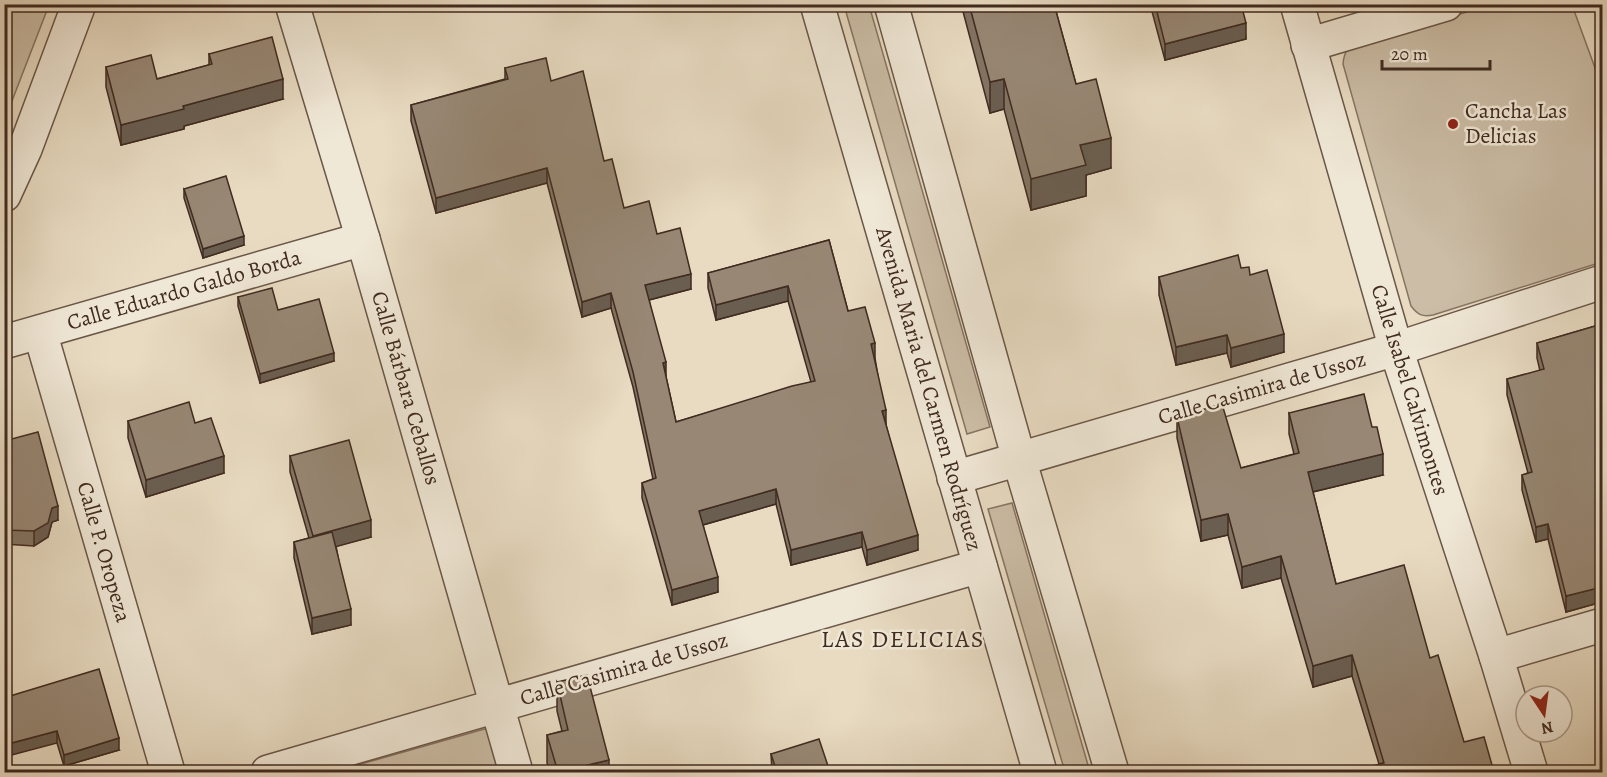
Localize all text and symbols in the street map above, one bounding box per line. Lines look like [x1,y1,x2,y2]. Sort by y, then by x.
scale bar [1382,33,1490,71]
text: 20 m [1391,42,1428,66]
place label: Cancha Las Delicias [1465,96,1567,151]
marker: Cancha Las Delicias [1446,117,1460,131]
street label: Avenida Maria del Carmen Rodríguez [868,223,990,555]
street label: Calle Eduardo Galdo Borda [64,242,305,338]
street label: Calle Isabel Calvimontes [1364,281,1456,499]
street label: Calle Bárbara Ceballos [364,288,448,488]
street label: Calle Casimira de Ussoz [1154,344,1370,432]
street label: Calle P. Oropeza [70,478,139,627]
district label: LAS DELICIAS [821,623,985,655]
street label: Calle Casimira de Ussoz [516,625,732,713]
north arrow [1514,684,1574,744]
text: N [1539,716,1555,740]

